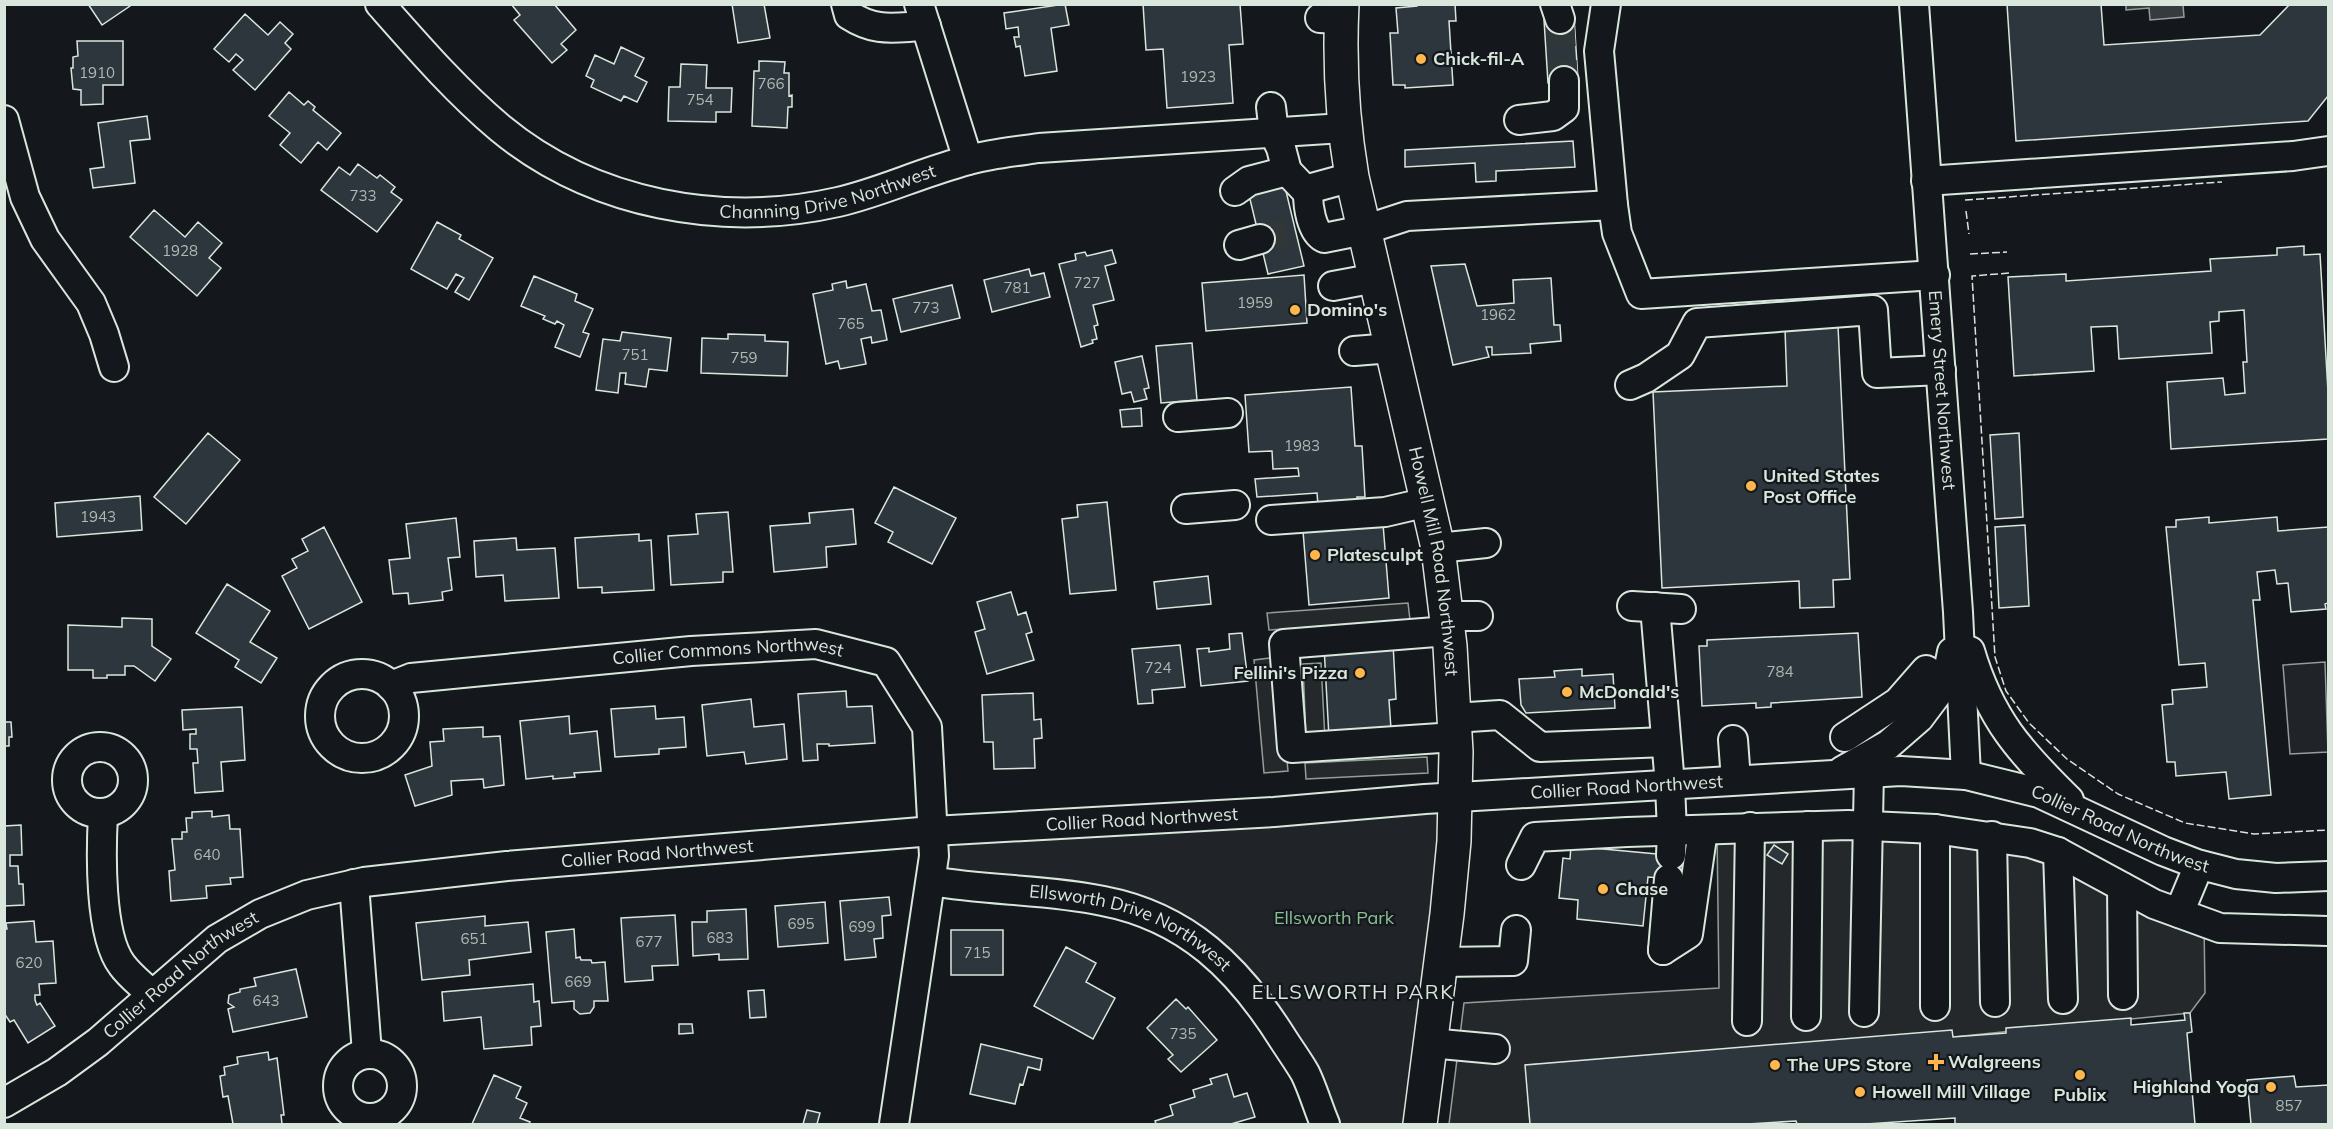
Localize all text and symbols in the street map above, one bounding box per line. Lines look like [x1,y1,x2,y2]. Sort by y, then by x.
place label: Chick-fil-A [1433,47,1525,70]
marker: Chick-fil-A [1414,52,1428,66]
house number: 1910 [79,63,115,82]
house number: 1923 [1180,67,1216,86]
house number: 766 [757,74,785,93]
house number: 754 [686,90,714,109]
street label: Channing Drive Northwest [719,159,938,223]
house number: 733 [349,186,377,205]
house number: 1928 [162,241,198,260]
house number: 727 [1073,273,1101,292]
house number: 781 [1003,278,1031,297]
street label: Emery Street Northwest [1924,289,1961,491]
house number: 1959 [1237,293,1273,312]
house number: 773 [912,298,940,317]
place label: Domino's [1307,298,1387,321]
marker: Domino's [1288,303,1302,317]
house number: 1962 [1480,305,1516,324]
house number: 765 [837,314,865,333]
house number: 751 [621,345,649,364]
house number: 759 [730,348,758,367]
house number: 1983 [1284,436,1320,455]
street label: Howell Mill Road Northwest [1404,444,1464,677]
place label: United States Post Office [1763,464,1880,508]
marker: United States Post Office [1744,479,1758,493]
house number: 1943 [80,507,116,526]
place label: Platesculpt [1327,543,1423,566]
marker: Platesculpt [1308,548,1322,562]
street label: Collier Commons Northwest [611,632,846,670]
house number: 724 [1144,658,1172,677]
place label: Fellini's Pizza [1234,661,1348,684]
house number: 784 [1766,662,1794,681]
marker: Fellini's Pizza [1353,666,1367,680]
place label: McDonald's [1579,680,1679,703]
marker: McDonald's [1560,685,1574,699]
street label: Collier Road Northwest [1530,769,1724,804]
street label: Collier Road Northwest [2029,780,2212,878]
street label: Collier Road Northwest [1045,802,1239,836]
street label: Collier Road Northwest [560,834,754,873]
house number: 640 [193,845,221,864]
place label: Chase [1615,877,1668,900]
street label: Ellsworth Drive Northwest [1028,879,1236,976]
marker: Chase [1596,882,1610,896]
street label: Collier Road Northwest [98,906,262,1044]
park label: Ellsworth Park [1274,906,1395,929]
house number: 695 [787,914,815,933]
house number: 699 [848,917,876,936]
house number: 683 [706,928,734,947]
house number: 651 [460,929,488,948]
house number: 677 [635,932,663,951]
house number: 715 [963,943,991,962]
house number: 620 [15,953,43,972]
house number: 669 [564,972,592,991]
district label: ELLSWORTH PARK [1252,979,1454,1004]
house number: 643 [252,991,280,1010]
house number: 735 [1169,1024,1197,1043]
place label: Walgreens [1948,1050,2041,1073]
place label: The UPS Store [1787,1053,1911,1076]
marker: Walgreens [1929,1055,1943,1069]
marker: The UPS Store [1768,1058,1782,1072]
marker: Publix [2073,1068,2087,1082]
place label: Highland Yoga [2133,1075,2259,1098]
place label: Howell Mill Village [1872,1080,2030,1103]
marker: Highland Yoga [2264,1080,2278,1094]
place label: Publix [2053,1083,2108,1106]
marker: Howell Mill Village [1853,1085,1867,1099]
house number: 857 [2275,1096,2303,1115]

